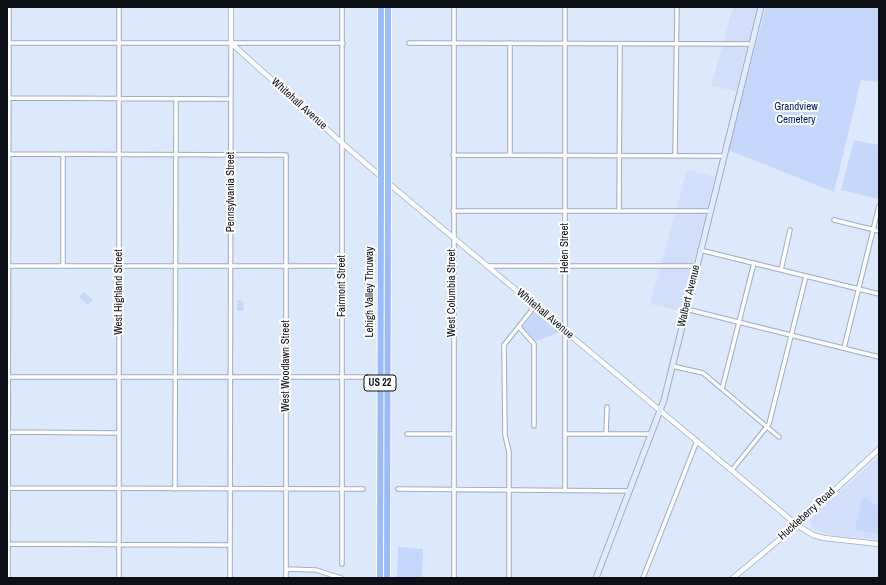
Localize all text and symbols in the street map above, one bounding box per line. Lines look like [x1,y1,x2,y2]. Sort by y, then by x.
street label: Whitehall Avenue [268,75,330,133]
park label: Grandview Cemetery [774,100,818,126]
street label: Pennsylvania Street [224,152,238,232]
street label: Helen Street [558,223,572,273]
street label: Lehigh Valley Thruway [363,246,377,338]
street label: West Highland Street [112,249,126,335]
street label: West Columbia Street [445,249,459,337]
street label: Fairmont Street [335,255,349,317]
street label: Walbert Avenue [675,264,703,328]
street label: Whitehall Avenue [514,286,576,342]
street label: West Woodlawn Street [279,320,293,412]
road number: US 22 [364,375,396,391]
street label: Huckleberry Road [776,485,838,543]

